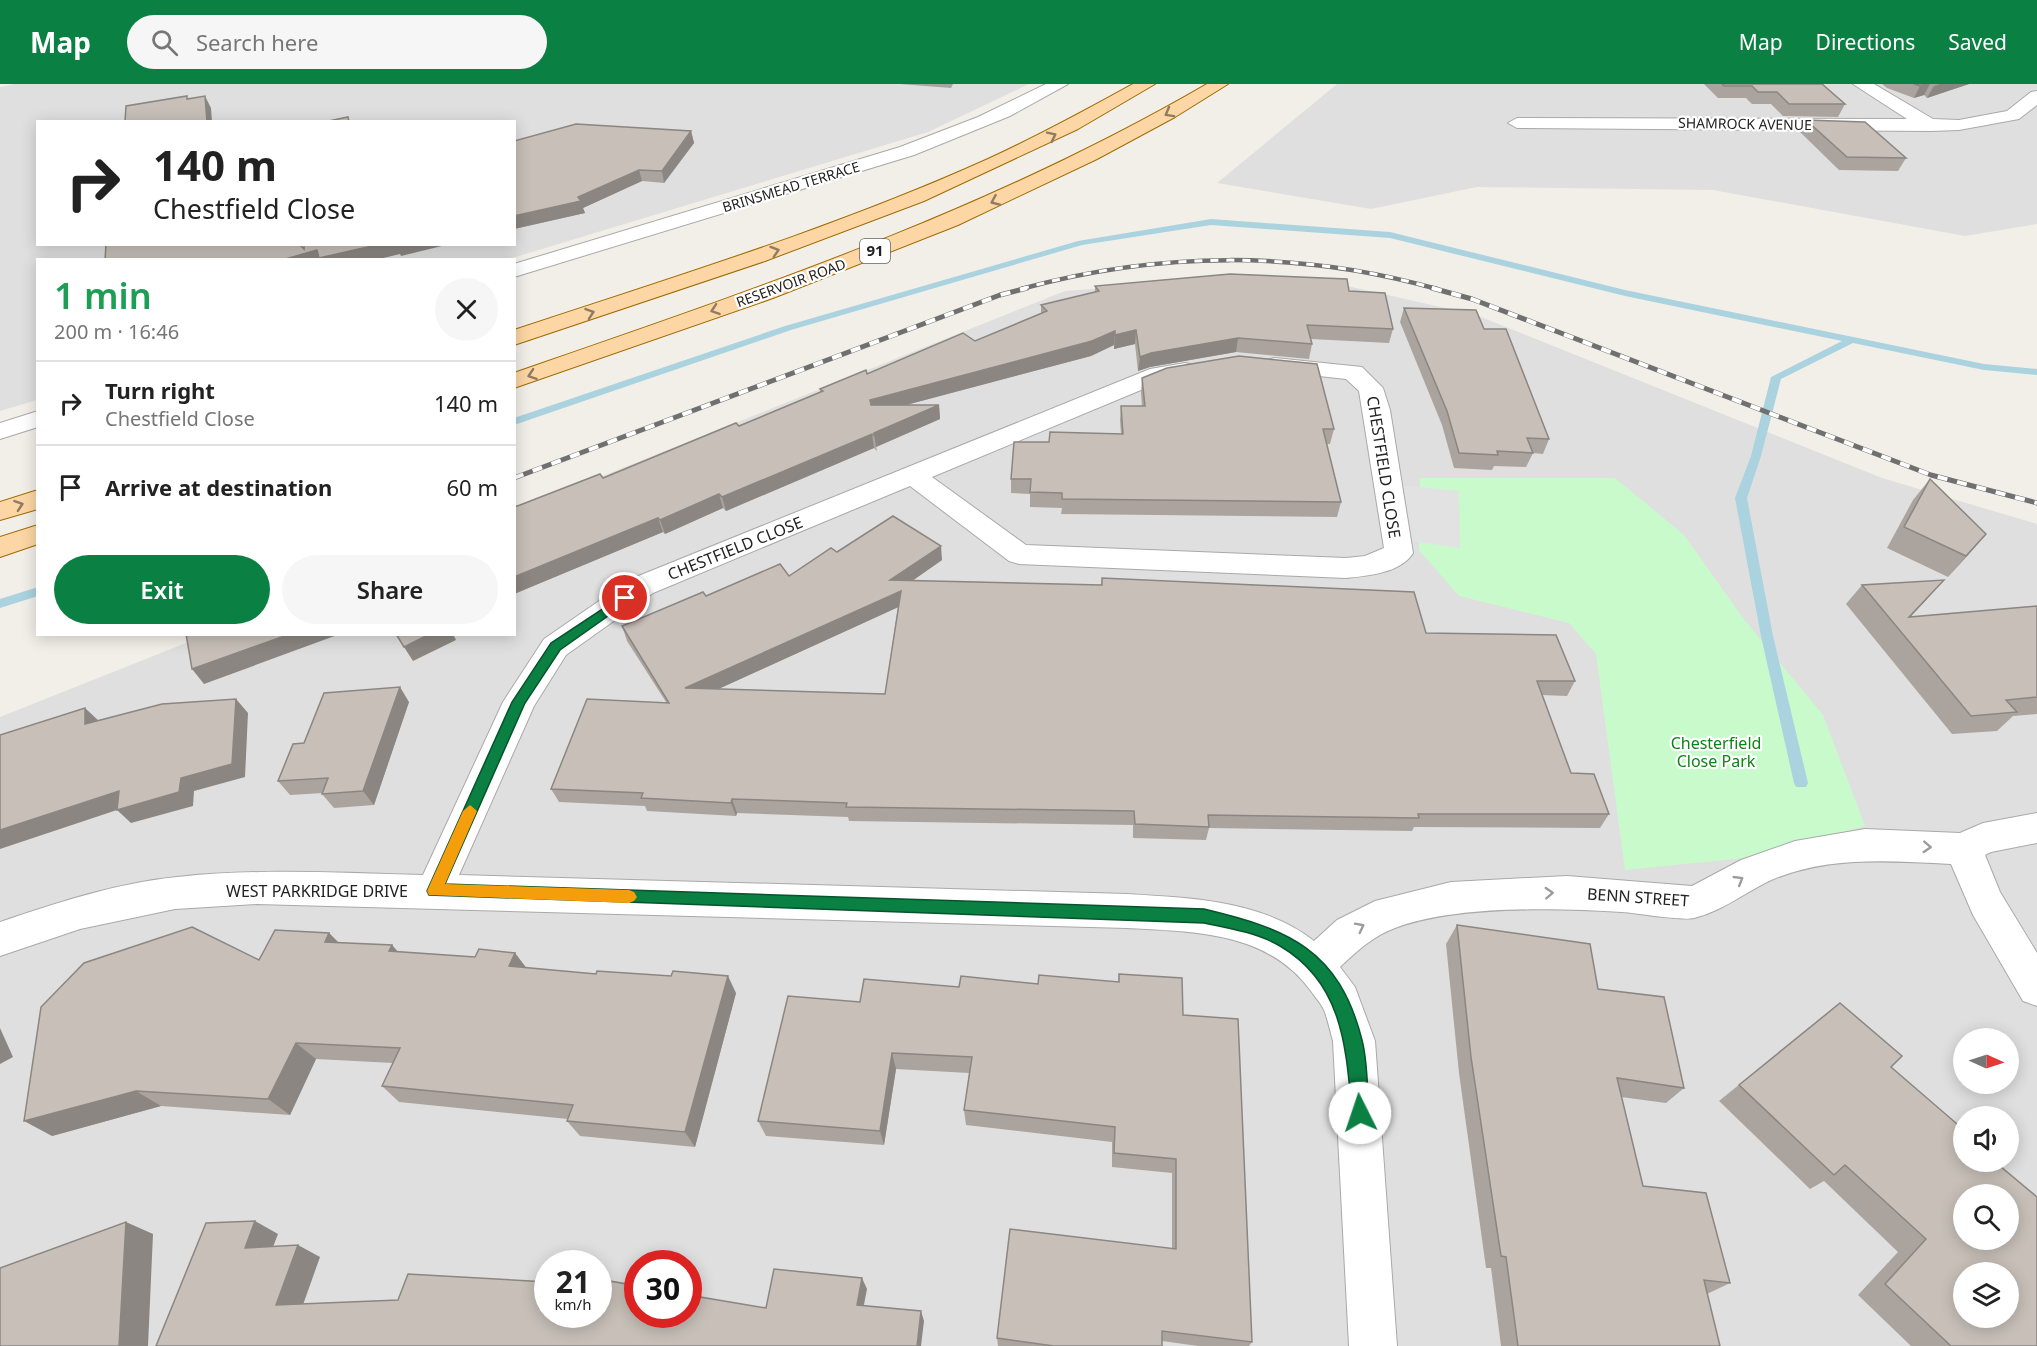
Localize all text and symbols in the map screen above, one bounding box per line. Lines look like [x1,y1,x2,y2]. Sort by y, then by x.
search box [127,15,547,69]
text: Map [30,23,91,61]
icon: search [148,26,181,59]
text: Search here [196,27,318,57]
text: Map [1739,28,1783,56]
text: Directions [1816,28,1915,56]
text: Saved [1948,28,2007,56]
one-way arrow [1165,106,1175,118]
street label: SHAMROCK AVENUE [1678,113,1812,134]
one-way arrow [1045,132,1056,143]
text: 140 m [153,136,277,193]
icon: right [54,144,132,222]
street label: BRINSMEAD TERRACE [720,157,862,216]
text: Chestfield Close [153,190,355,227]
one-way arrow [990,194,1001,206]
road number: 91 [860,239,890,263]
one-way arrow [769,246,780,258]
street label: RESERVOIR ROAD [733,254,848,311]
text: 1 min [54,271,152,320]
button: close [435,278,498,341]
one-way arrow [711,303,721,316]
one-way arrow [584,307,595,320]
text: 200 m · 16:46 [54,318,179,345]
one-way arrow [527,367,537,380]
text: Turn right [105,375,215,405]
icon: right [54,387,87,420]
text: 140 m [434,388,498,418]
street label: CHESTFIELD CLOSE [1362,394,1406,540]
text: Chestfield Close [105,405,255,432]
icon: arrive [54,471,87,504]
text: Arrive at destination [105,472,332,502]
text: 60 m [447,472,498,502]
one-way arrow [13,500,24,512]
street label: CHESTFIELD CLOSE [664,511,806,585]
button: Exit [54,555,270,624]
button: Share [282,555,498,624]
pin [599,572,650,623]
icon: arrive [608,581,641,614]
park label: Chesterfield Close Park [1671,732,1761,772]
one-way arrow [1923,841,1932,854]
one-way arrow [1733,875,1743,887]
street label: WEST PARKRIDGE DRIVE [226,880,408,902]
street label: BENN STREET [1586,882,1690,912]
one-way arrow [1545,887,1554,900]
one-way arrow [1353,923,1364,935]
north arrow [1953,1028,2019,1094]
map controls [1953,1028,2019,1328]
position arrow [1328,1081,1392,1145]
button: sound [1953,1106,2019,1172]
button: search [1953,1184,2019,1250]
speed limit sign: 30 [624,1250,702,1328]
text: 21 [556,1261,590,1302]
button: layers [1953,1262,2019,1328]
text: km/h [555,1294,591,1314]

